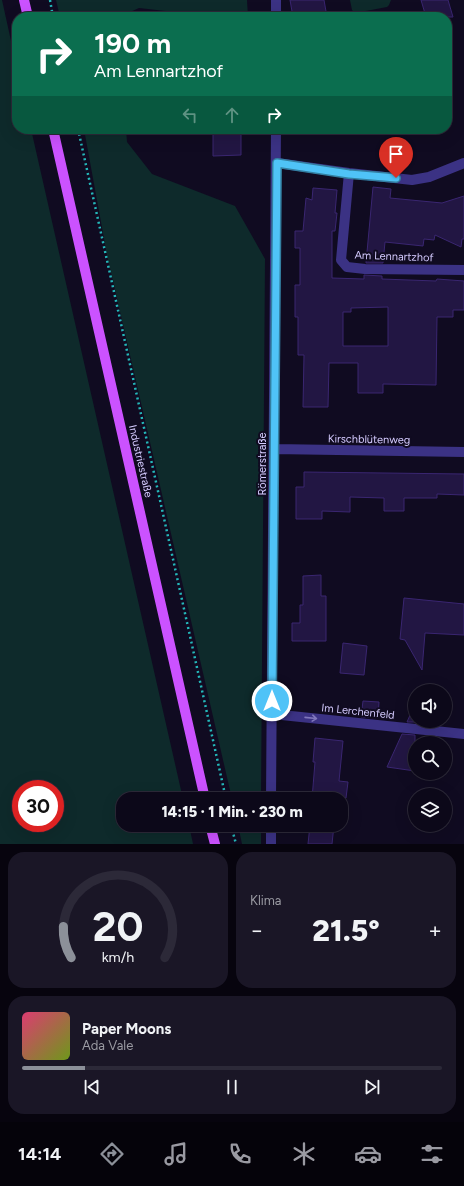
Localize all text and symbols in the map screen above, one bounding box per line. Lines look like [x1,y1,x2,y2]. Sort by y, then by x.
text: 190 m [94,26,171,60]
icon: right [28,28,80,80]
text: Am Lennartzhof [94,60,223,82]
icon: left [179,104,201,126]
icon: ahead [221,104,243,126]
icon: right [263,104,285,126]
pin [379,137,413,178]
icon: arrive [385,143,407,165]
street label: Am Lennartzhof [354,249,435,264]
street label: Industriestraße [126,424,155,499]
street label: Römerstraße [256,432,269,496]
street label: Kirschblütenweg [328,432,410,447]
position arrow [251,680,293,722]
map controls [408,684,452,832]
button: sound [408,684,452,728]
street label: Im Lerchenfeld [321,701,395,722]
one-way arrow [304,714,317,722]
button: search [408,736,452,780]
speed limit sign: 30 [12,780,64,832]
button: layers [408,788,452,832]
text: 14:15 · 1 Min. · 230 m [161,803,303,821]
text: Klima [250,893,282,908]
text: 20 [92,901,144,951]
text: 21.5° [312,912,380,949]
text: − [250,917,264,944]
text: + [428,917,442,944]
text: km/h [102,948,134,966]
text: Paper Moons [82,1020,171,1038]
text: Ada Vale [82,1038,133,1053]
icon: previous [81,1076,103,1098]
icon: pause [221,1076,243,1098]
icon: next [361,1076,383,1098]
icon: directions [98,1140,126,1168]
icon: music [162,1140,190,1168]
icon: phone [226,1140,254,1168]
icon: climate [290,1140,318,1168]
icon: car [354,1140,382,1168]
icon: filters [418,1140,446,1168]
text: 14:14 [18,1143,61,1165]

